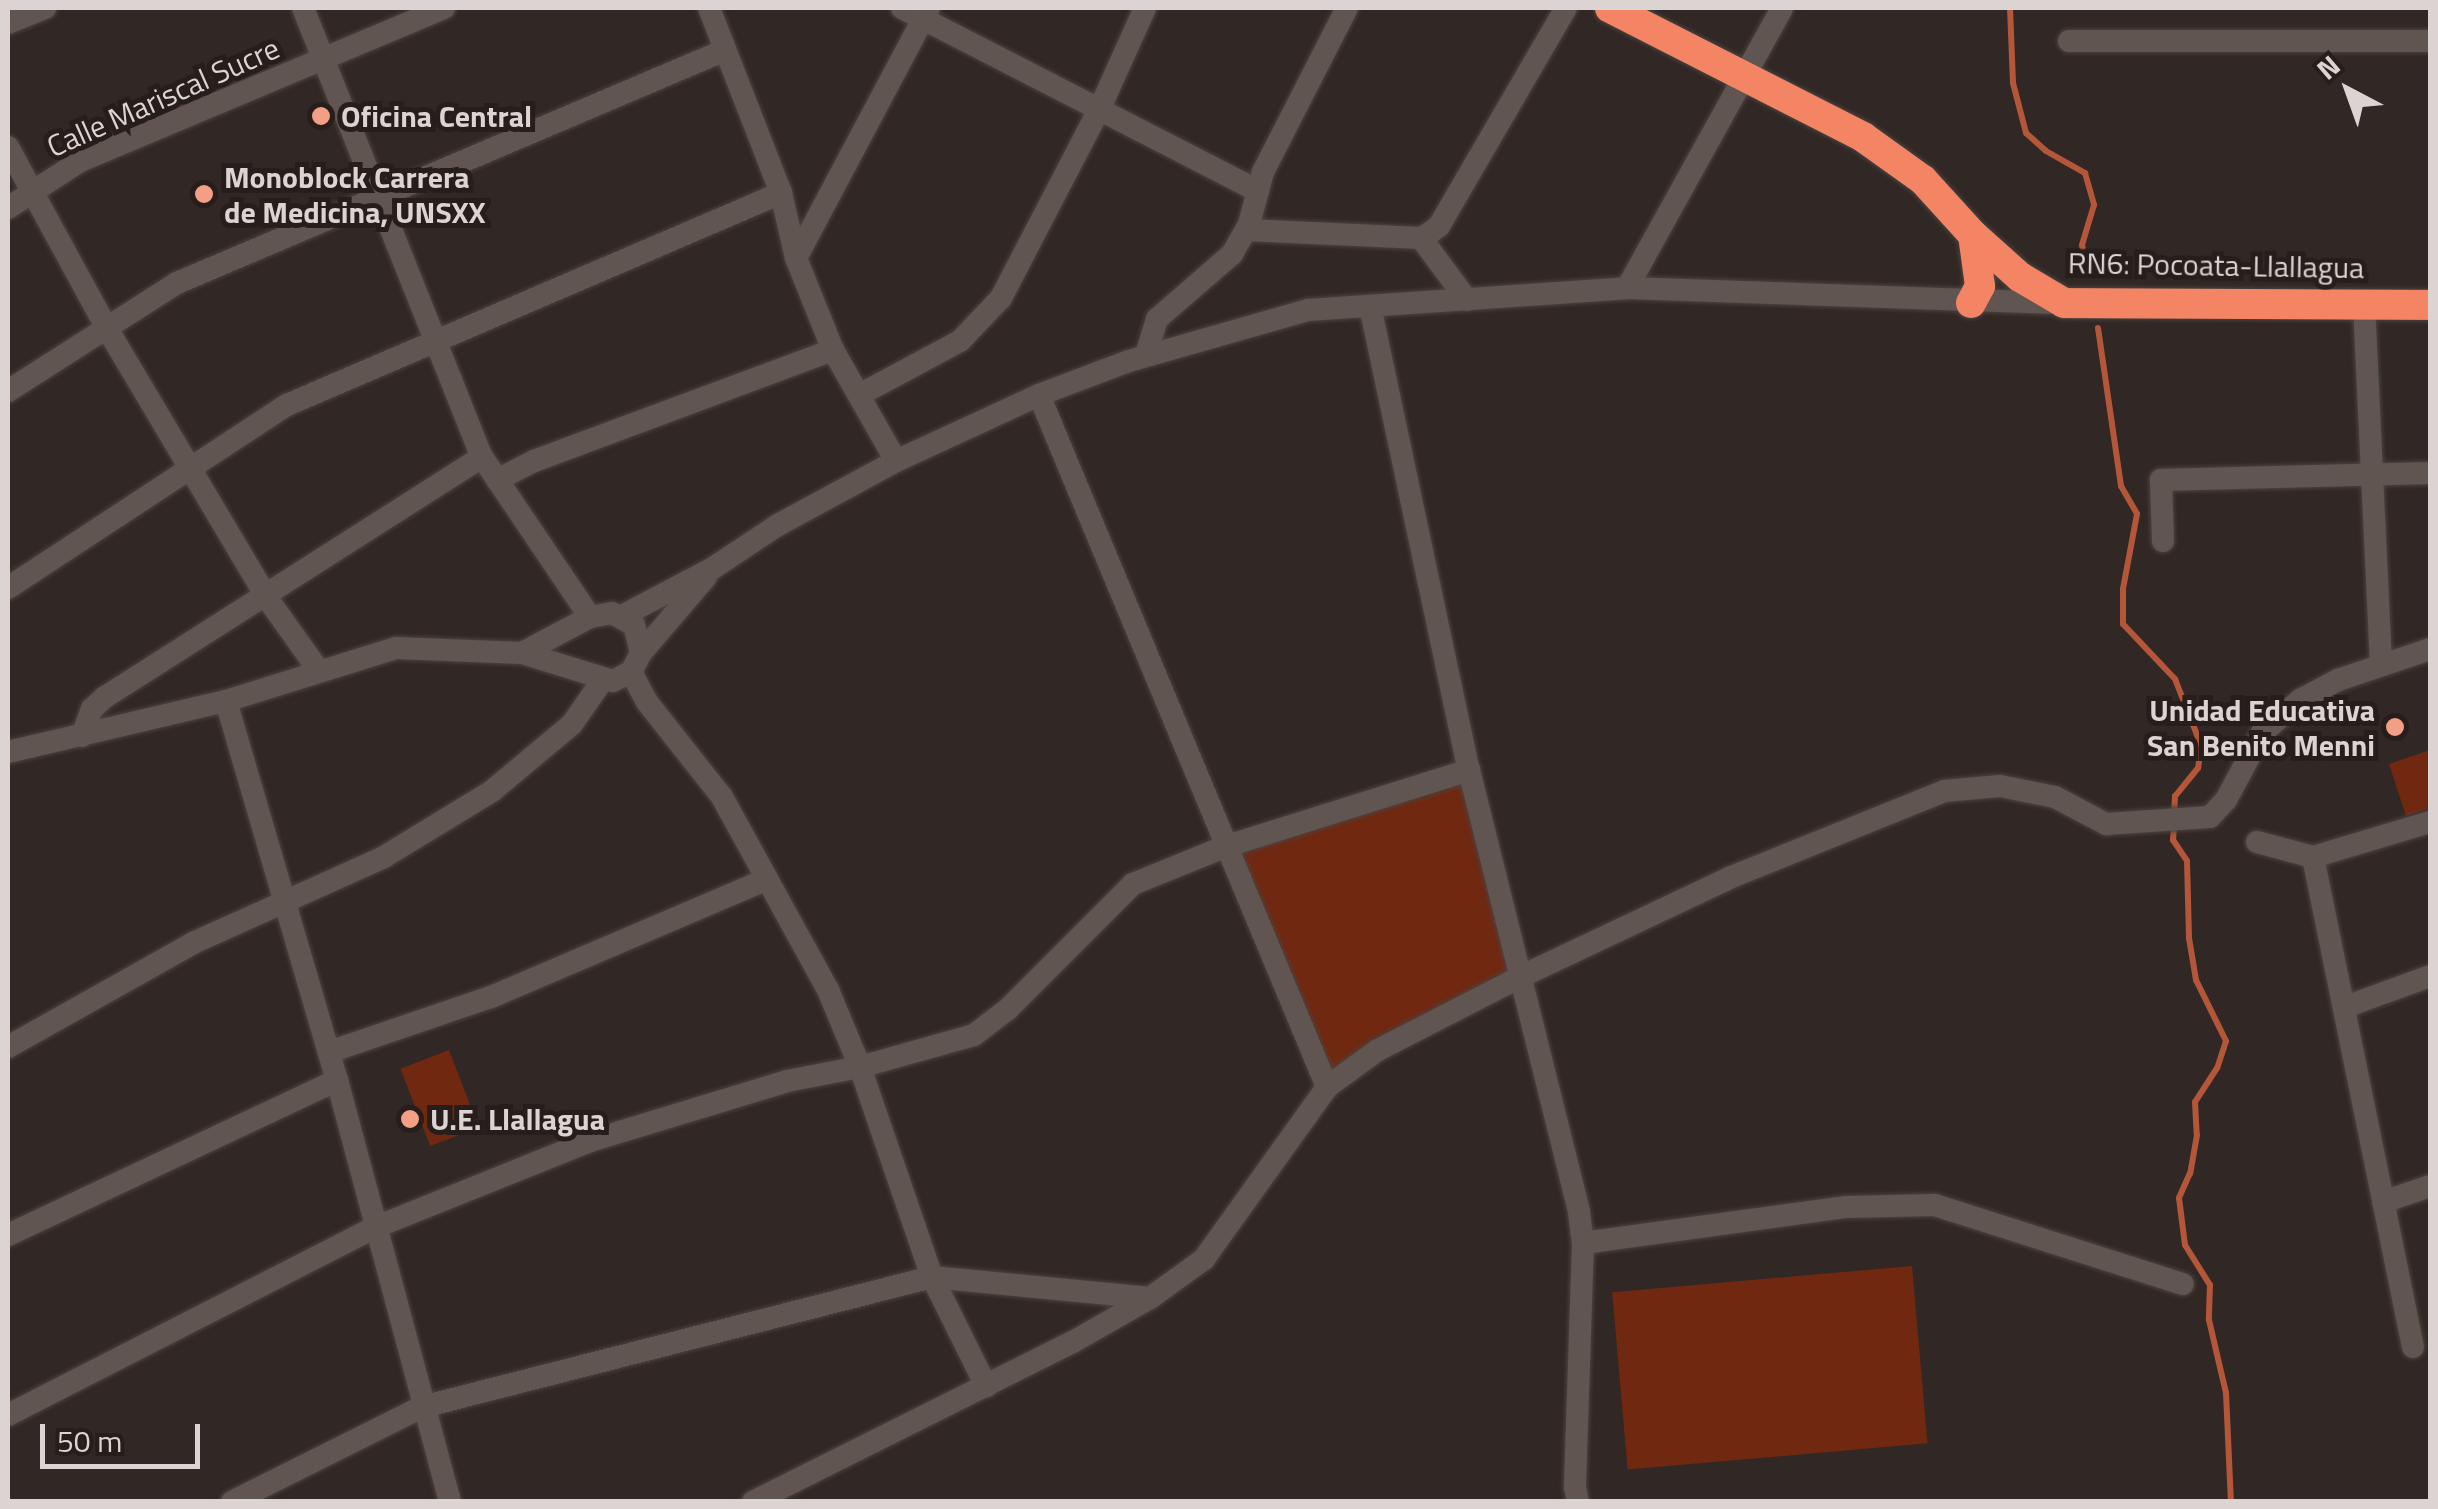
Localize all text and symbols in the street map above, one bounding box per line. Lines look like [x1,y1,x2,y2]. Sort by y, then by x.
street label: Calle Mariscal Sucre [41,30,285,164]
north arrow [2298,40,2398,140]
text: N [2307,44,2349,90]
place label: Oficina Central [341,98,532,134]
marker: Oficina Central [310,105,332,127]
place label: Monoblock Carrera de Medicina, UNSXX [224,159,486,230]
marker: Monoblock Carrera de Medicina, UNSXX [193,183,215,205]
street label: RN6: Pocoata-Llallagua [2068,244,2364,286]
place label: Unidad Educativa San Benito Menni [2147,692,2375,762]
marker: Unidad Educativa San Benito Menni [2384,716,2406,738]
place label: U.E. Llallagua [430,1101,605,1137]
marker: U.E. Llallagua [399,1108,421,1130]
scale bar [45,1404,205,1466]
text: 50 m [57,1418,122,1464]

